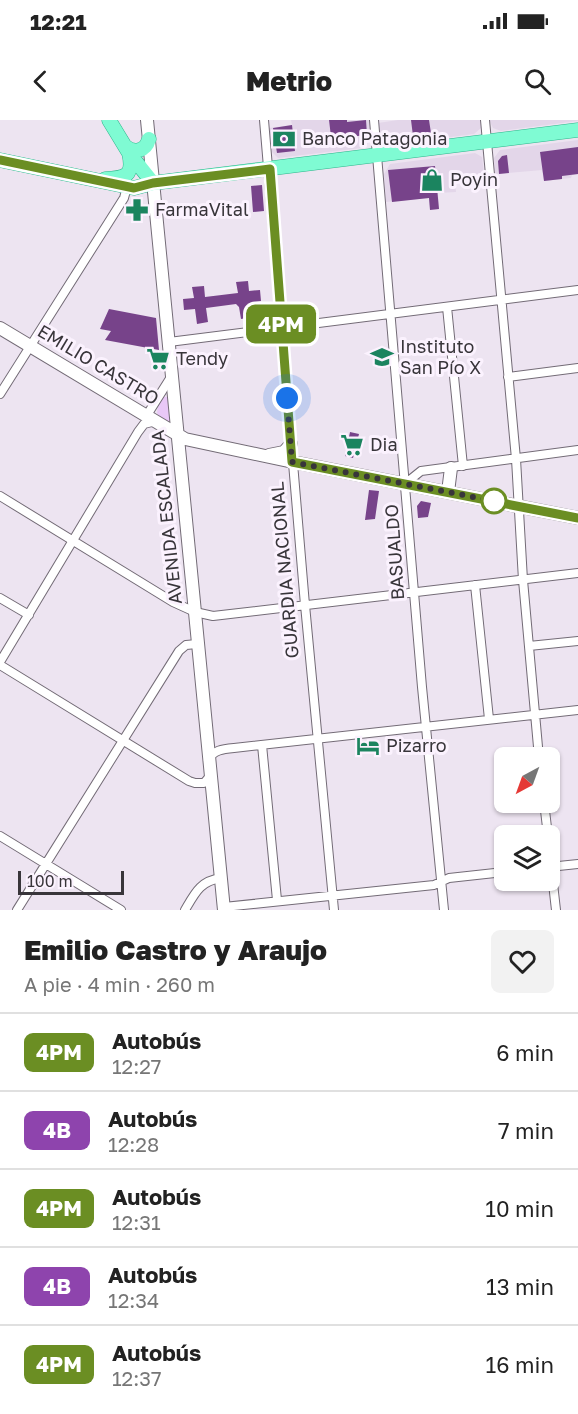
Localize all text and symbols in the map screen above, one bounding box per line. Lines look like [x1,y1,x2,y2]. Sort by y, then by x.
text: 12:21 [30,8,87,35]
icon: back [24,65,57,98]
text: Metrio [246,65,332,97]
icon: search [521,65,554,98]
bank icon: Banco Patagonia [271,126,297,152]
place label: Banco Patagonia [302,127,447,149]
shop icon: Poyin [419,167,445,193]
place label: Poyin [450,168,498,190]
pharmacy icon: FarmaVital [124,197,150,223]
place label: FarmaVital [155,198,249,220]
line badge: 4PM [246,304,316,344]
text: 4PM [258,311,304,337]
street label: EMILIO CASTRO [34,319,163,409]
place label: Instituto San Pío X [400,335,481,378]
school or university icon: Instituto San Pío X [369,344,395,370]
supermarket icon: Tendy [145,346,171,372]
place label: Tendy [176,347,228,369]
your location [272,383,302,413]
street label: AVENIDA ESCALADA [146,429,186,605]
supermarket icon: Dia [339,432,365,458]
place label: Dia [370,433,398,455]
street label: GUARDIA NACIONAL [265,481,303,659]
unlabelled marker [481,488,507,514]
street label: BASUALDO [380,503,408,601]
hotel icon: Pizarro [355,733,381,759]
place label: Pizarro [386,734,447,756]
north arrow [494,747,560,813]
map controls [494,747,560,891]
button: layers [494,825,560,891]
scale bar [18,868,124,896]
text: 100 m [27,871,73,891]
button: heart [491,930,554,993]
text: Emilio Castro y Araujo [24,933,327,966]
text: A pie · 4 min · 260 m [24,972,215,996]
text: Autobús [112,1027,201,1054]
text: 4PM [36,1039,82,1065]
text: 6 min [496,1039,554,1066]
text: 12:27 [112,1054,161,1078]
text: Autobús [108,1105,197,1132]
text: 4B [43,1117,71,1143]
text: 7 min [498,1117,554,1144]
text: 12:28 [108,1132,159,1156]
text: Autobús [112,1183,201,1210]
text: 4PM [36,1195,82,1221]
text: 10 min [485,1195,554,1222]
text: 12:31 [112,1210,161,1234]
text: Autobús [108,1261,197,1288]
text: 4B [43,1273,71,1299]
text: 13 min [486,1273,554,1300]
text: 12:34 [108,1288,159,1312]
text: Autobús [112,1339,201,1366]
text: 4PM [36,1351,82,1377]
text: 16 min [486,1351,554,1378]
text: 12:37 [112,1366,162,1390]

